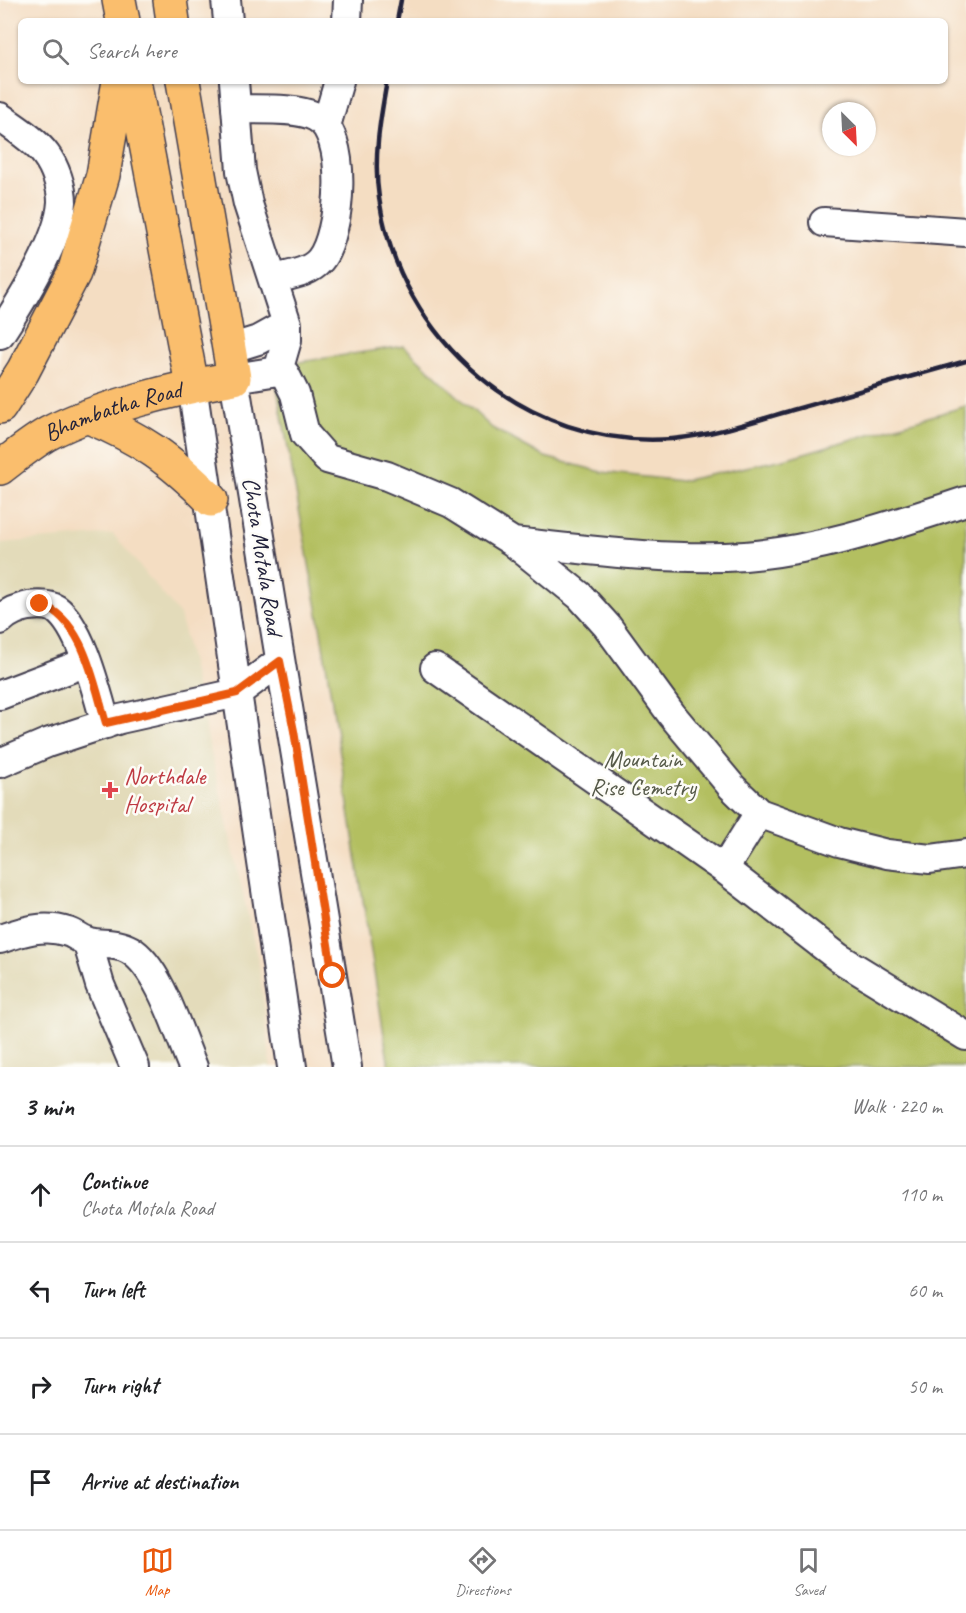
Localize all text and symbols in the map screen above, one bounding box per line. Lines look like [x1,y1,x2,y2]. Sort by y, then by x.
search box [18,18,948,84]
icon: search [39,35,72,68]
text: Search here [87,37,177,65]
north arrow [822,102,876,156]
street label: Bhambatha Road [38,374,188,448]
street label: Chota Motala Road [236,475,291,640]
route end [26,590,52,616]
park label: Mountain Rise Cemetry [590,744,698,802]
place label: Northdale Hospital [124,761,207,819]
marker: Northdale Hospital [101,781,119,799]
route start [319,962,345,988]
text: 3 min [24,1090,74,1123]
text: Walk · 220 m [852,1094,942,1119]
text: Continue [81,1168,147,1196]
icon: ahead [24,1178,57,1211]
text: 110 m [899,1182,942,1207]
text: Chota Motala Road [81,1196,214,1221]
icon: left [24,1274,57,1307]
text: Turn left [81,1276,145,1304]
text: 60 m [908,1278,942,1303]
icon: right [24,1370,57,1403]
text: Turn right [81,1372,158,1400]
text: 50 m [908,1374,942,1399]
icon: arrive [24,1466,57,1499]
text: Arrive at destination [81,1468,238,1496]
tab: Map [141,1544,174,1600]
tab: Directions [455,1544,511,1600]
tab: Saved [792,1544,825,1600]

